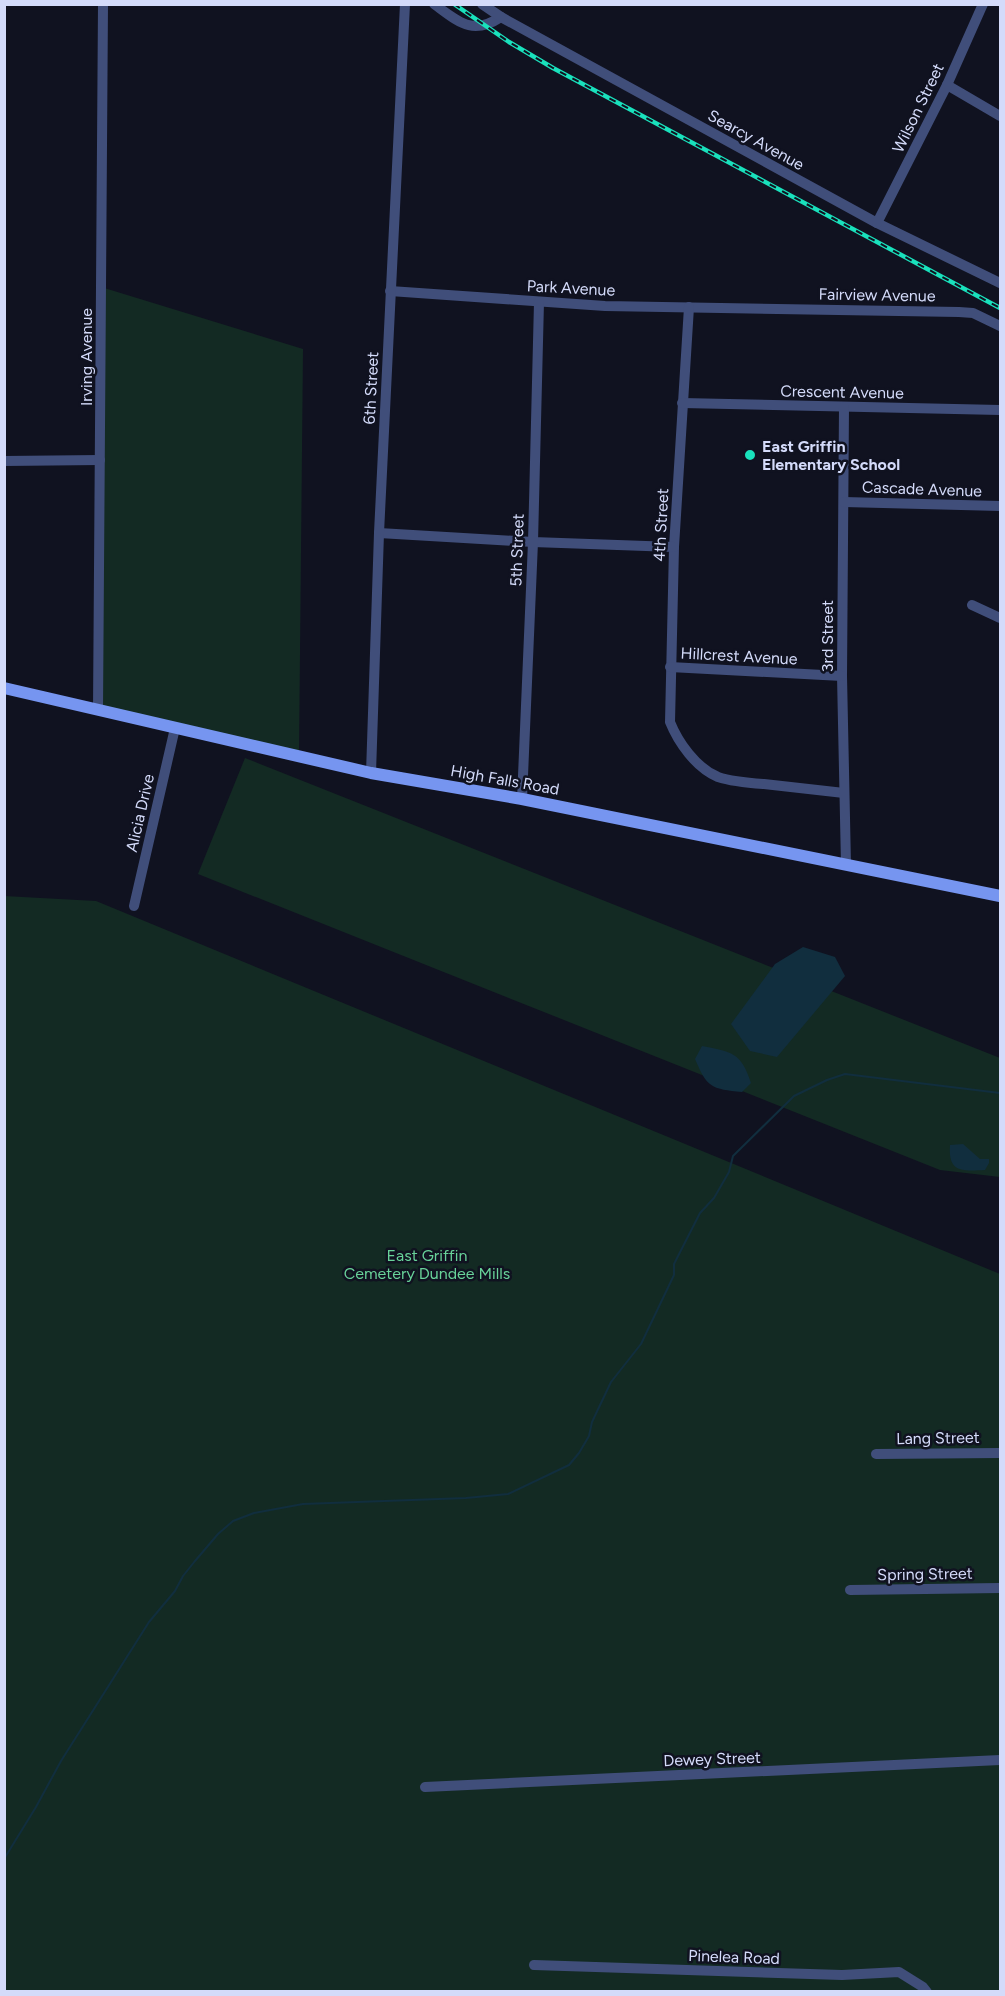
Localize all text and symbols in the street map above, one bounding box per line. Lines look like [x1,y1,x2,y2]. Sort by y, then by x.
street label: Wilson Street [888,60,948,156]
street label: Searcy Avenue [705,106,808,174]
street label: Park Avenue [526,276,616,300]
street label: Fairview Avenue [818,284,936,306]
street label: Irving Avenue [77,308,96,406]
street label: 6th Street [360,351,382,425]
street label: Crescent Avenue [780,381,904,403]
place label: East Griffin Elementary School [762,437,900,474]
marker: East Griffin Elementary School [743,448,757,462]
street label: Cascade Avenue [862,477,983,501]
street label: 4th Street [650,488,672,562]
street label: 5th Street [506,513,528,587]
street label: 3rd Street [818,600,837,672]
street label: Hillcrest Avenue [680,643,798,669]
street label: High Falls Road [449,761,561,799]
street label: Alicia Drive [122,772,158,854]
park label: East Griffin Cemetery Dundee Mills [344,1246,510,1283]
street label: Lang Street [896,1428,980,1448]
street label: Spring Street [877,1564,973,1584]
street label: Dewey Street [663,1748,761,1770]
street label: Pinelea Road [688,1946,780,1968]

